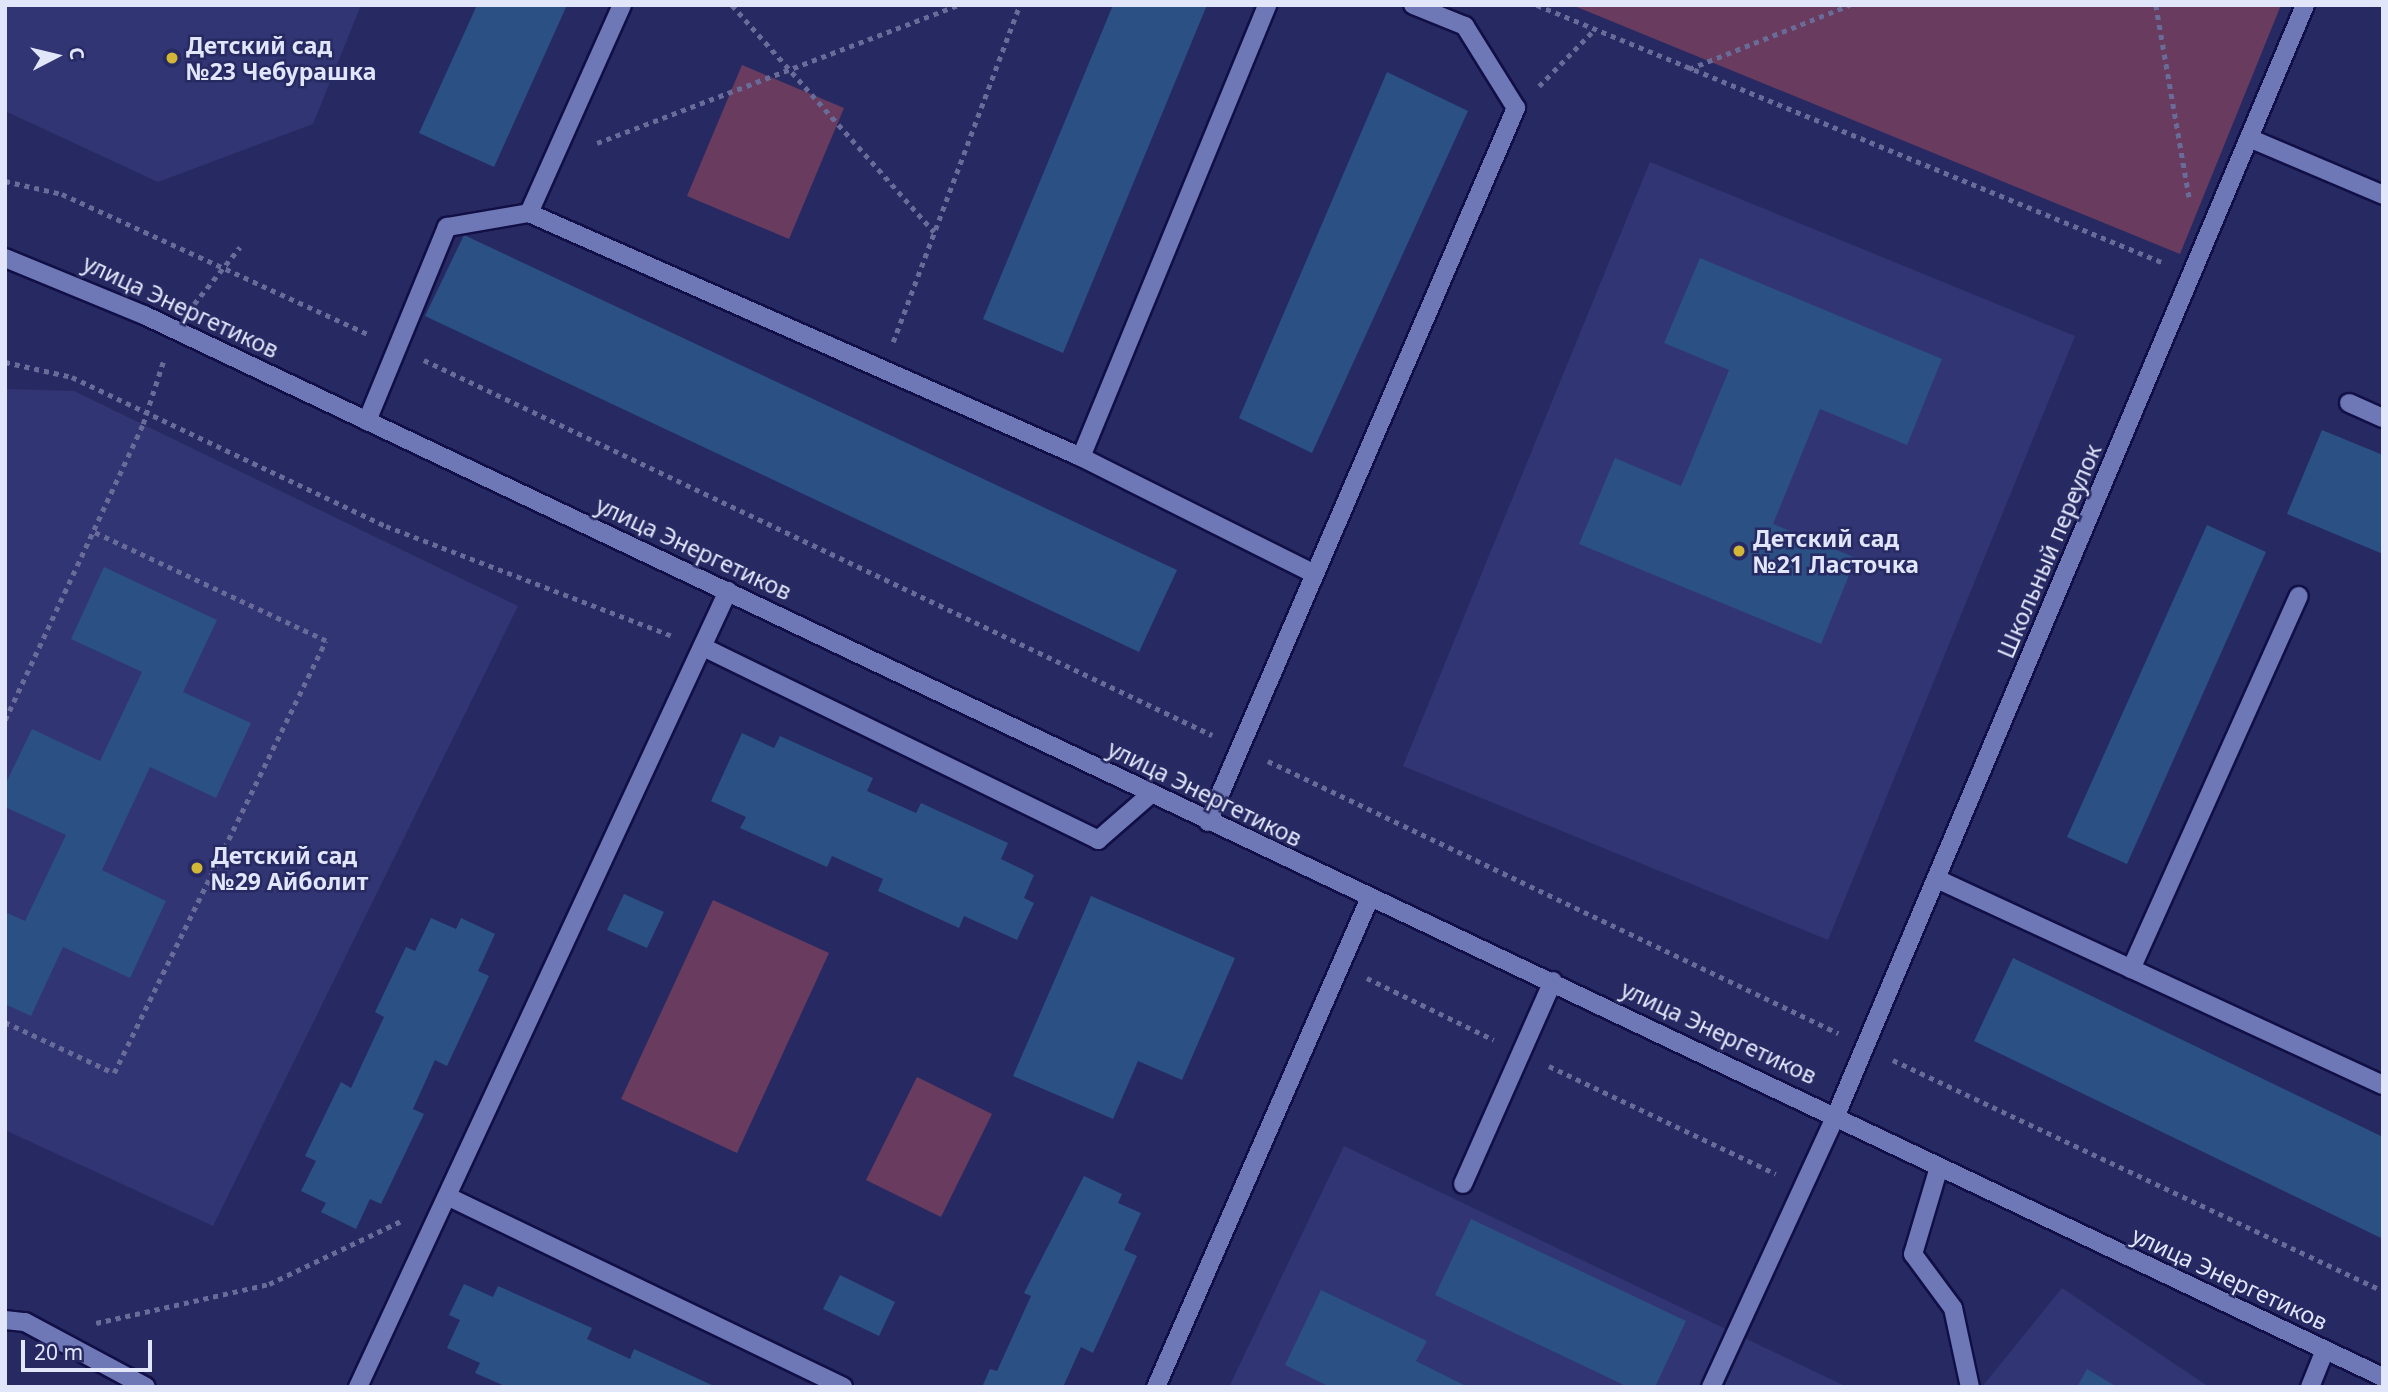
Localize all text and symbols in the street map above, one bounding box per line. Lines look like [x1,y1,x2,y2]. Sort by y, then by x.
north arrow [21,21,91,91]
place label: Детский сад №23 Чебурашка [186,31,376,85]
text: С [63,46,90,61]
marker: Детский сад №23 Чебурашка [164,50,180,66]
street label: улица Энергетиков [79,249,283,363]
street label: Школьный переулок [1991,440,2107,662]
street label: улица Энергетиков [592,491,796,605]
place label: Детский сад №21 Ласточка [1753,524,1919,578]
marker: Детский сад №21 Ласточка [1731,543,1747,559]
street label: улица Энергетиков [1103,734,1307,852]
place label: Детский сад №29 Айболит [211,841,368,895]
marker: Детский сад №29 Айболит [189,860,205,876]
street label: улица Энергетиков [1617,975,1821,1089]
street label: улица Энергетиков [2128,1221,2332,1335]
scale bar [24,1326,156,1370]
text: 20 m [34,1338,83,1366]

